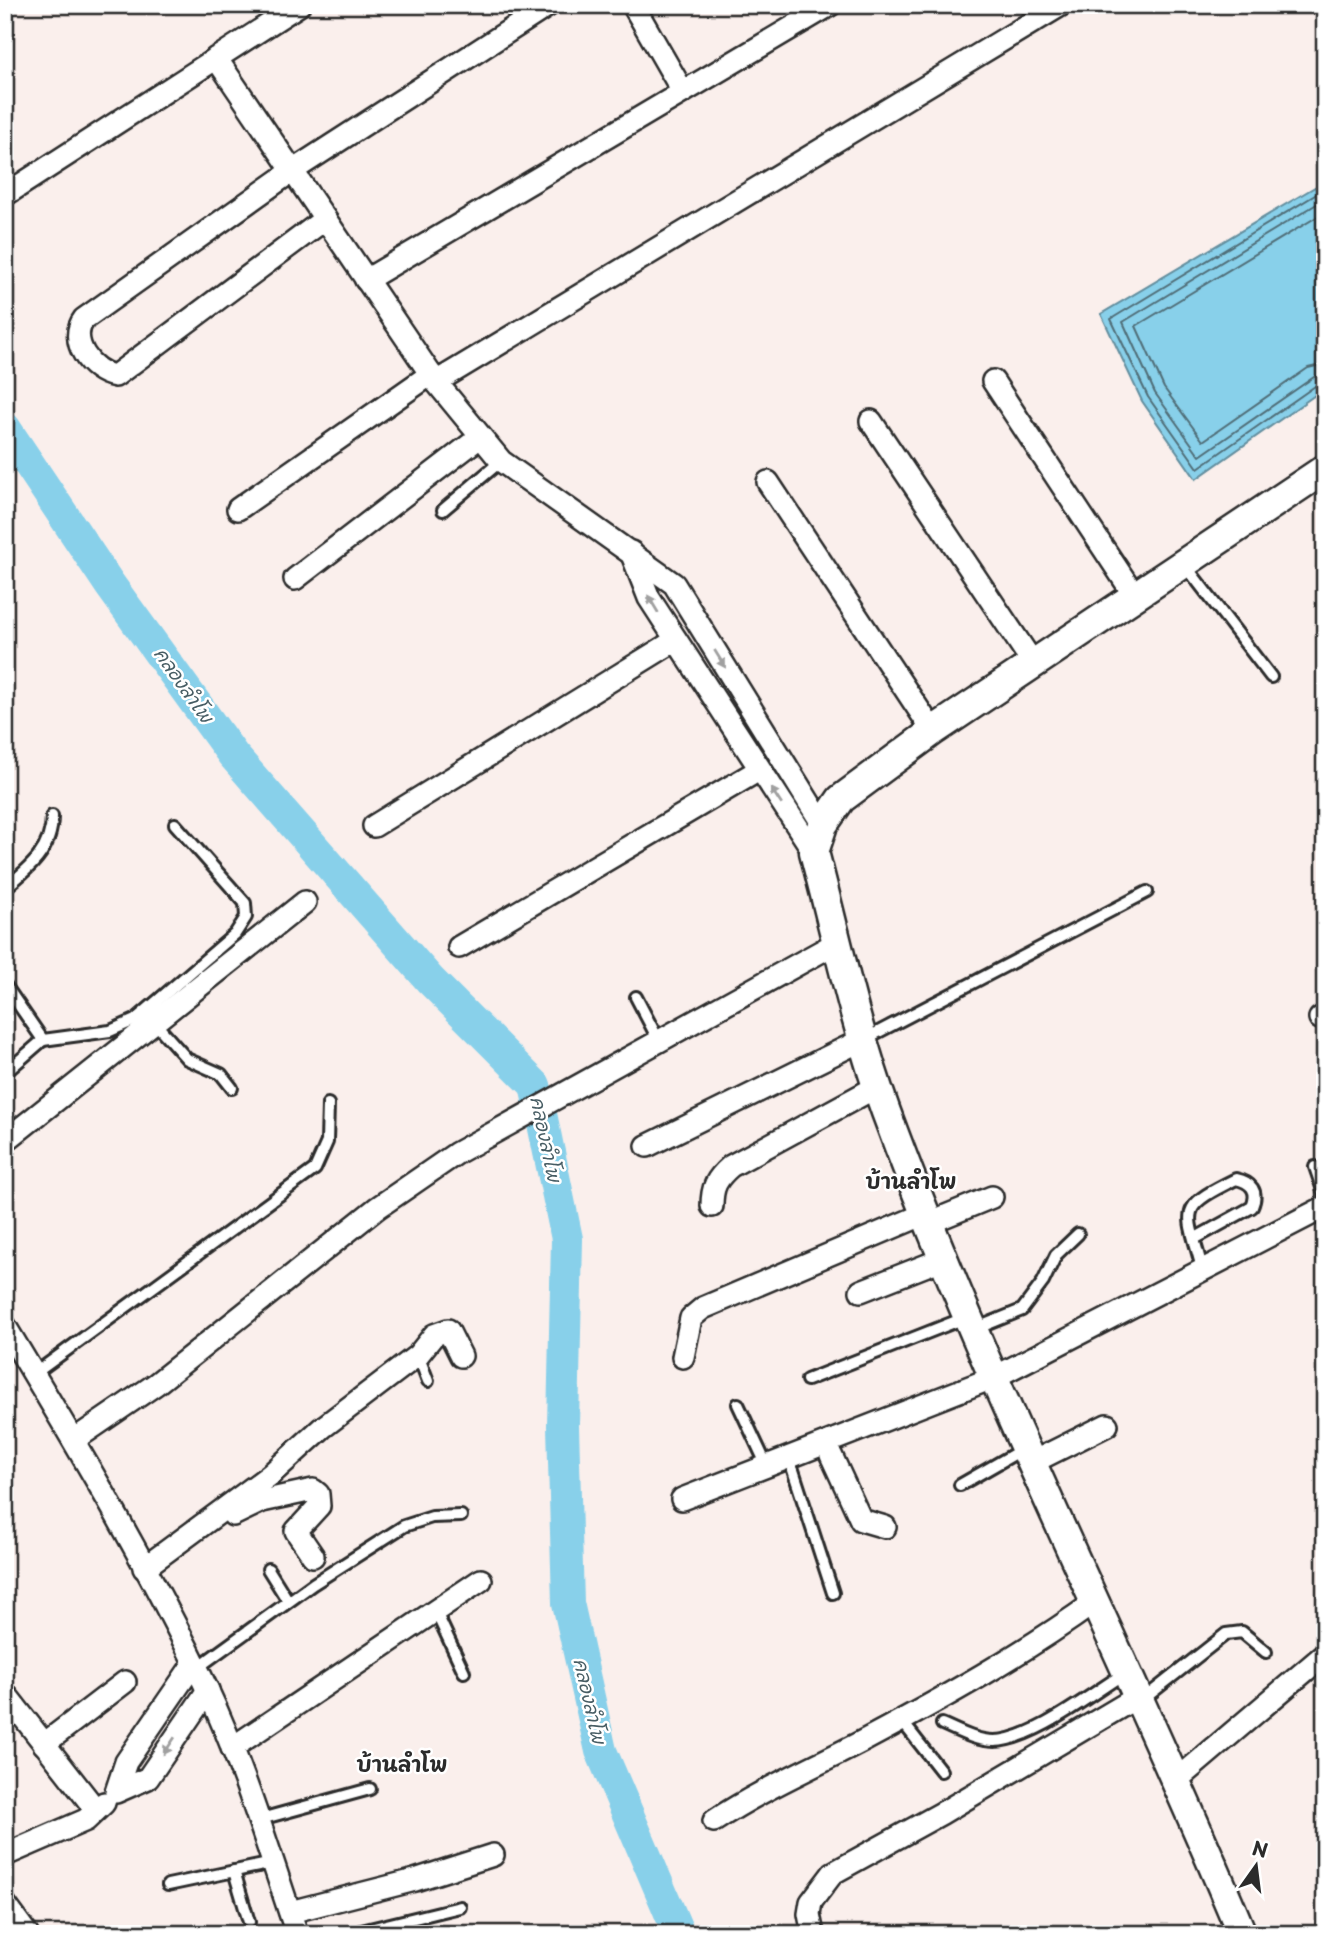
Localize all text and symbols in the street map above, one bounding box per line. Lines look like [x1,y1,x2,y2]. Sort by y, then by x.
one-way arrow [647,595,659,614]
water label: คลองลำโพ [148,641,222,729]
one-way arrow [714,649,727,668]
one-way arrow [770,786,783,805]
water label: คลองลำโพ [524,1093,570,1186]
district label: บ้านลำโพ [866,1164,956,1196]
water label: คลองลำโพ [568,1655,615,1748]
one-way arrow [163,1737,176,1756]
district label: บ้านลำโพ [357,1747,447,1779]
north arrow [1222,1830,1292,1900]
text: N [1250,1833,1271,1864]

